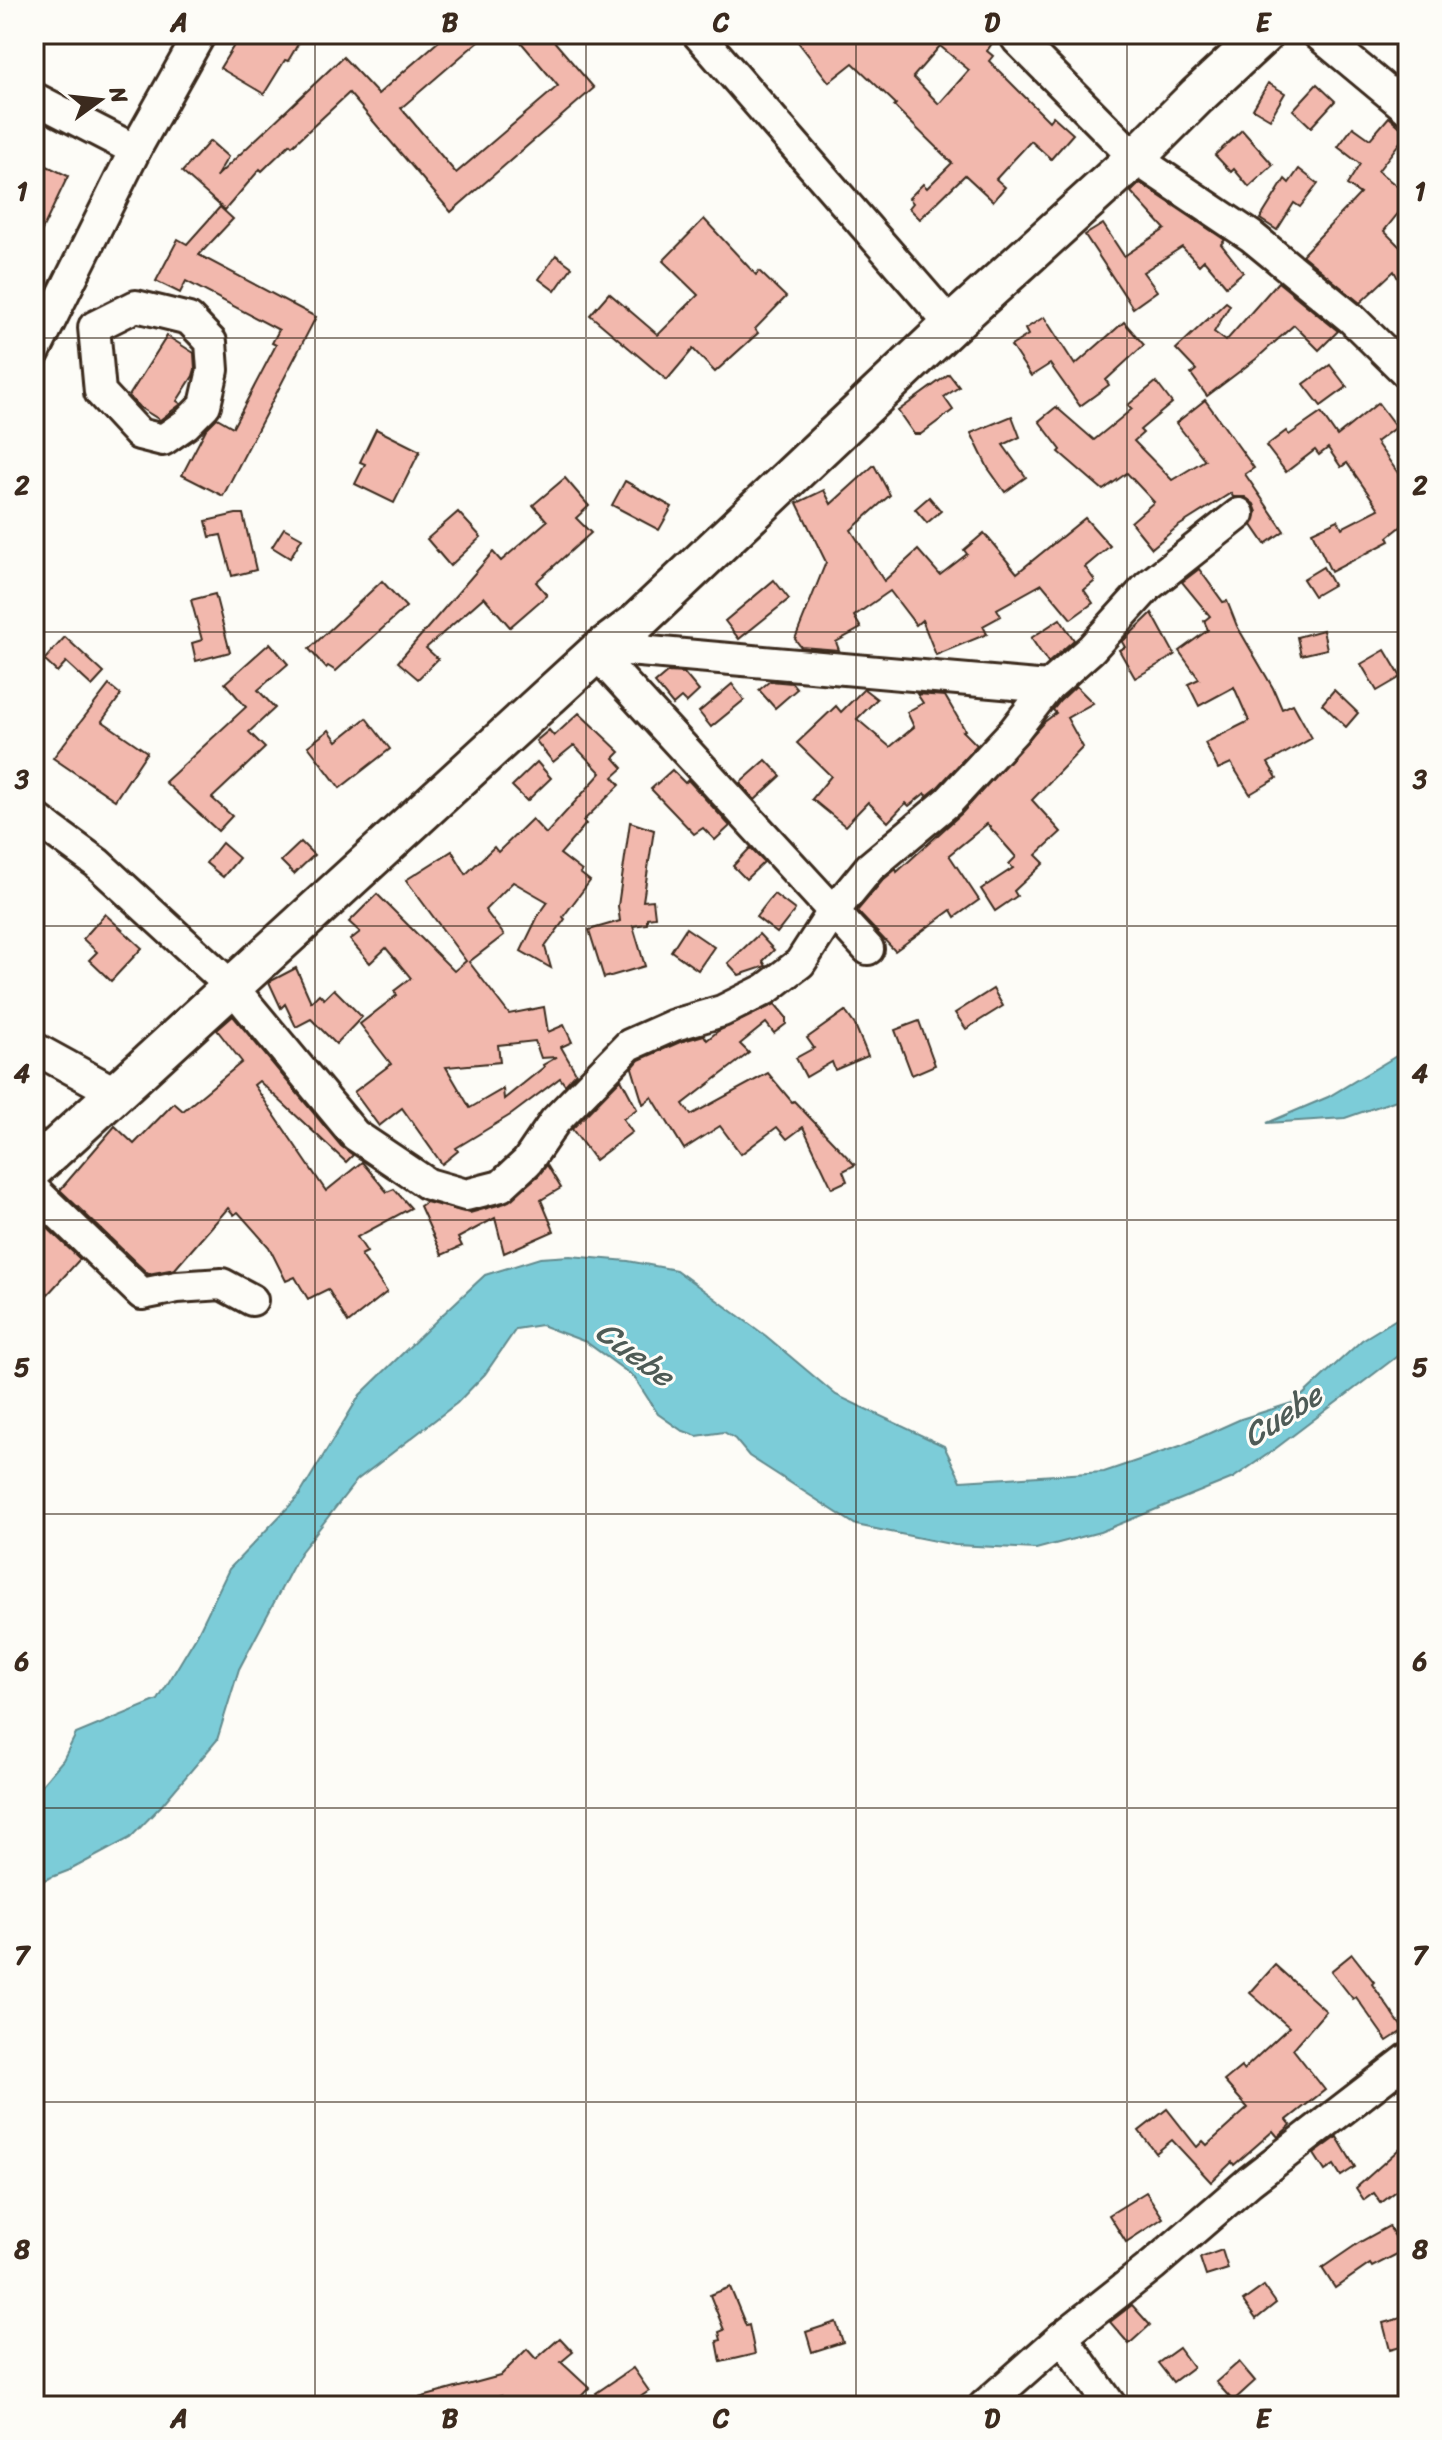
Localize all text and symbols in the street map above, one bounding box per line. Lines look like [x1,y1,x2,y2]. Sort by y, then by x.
text: A [169,0,188,45]
text: B [442,0,459,45]
text: C [712,0,730,45]
text: D [984,0,1000,45]
text: E [1256,0,1273,45]
north arrow [60,60,140,140]
text: N [98,82,140,108]
text: 1 [16,168,28,214]
text: 1 [1414,168,1426,214]
text: 2 [13,462,30,508]
text: 2 [1411,462,1428,508]
text: 3 [14,756,30,802]
text: 3 [1412,756,1428,802]
text: 4 [14,1050,30,1096]
text: 4 [1412,1050,1428,1096]
water label: Cuebe [583,1305,689,1404]
text: 5 [14,1344,30,1390]
text: 5 [1412,1344,1428,1390]
water label: Cuebe [1230,1366,1337,1463]
text: 6 [14,1638,30,1684]
text: 6 [1412,1638,1428,1684]
text: 7 [15,1932,32,1978]
text: 7 [1413,1932,1430,1978]
text: 8 [13,2226,30,2272]
text: 8 [1411,2226,1428,2272]
text: A [169,2395,188,2440]
text: B [442,2395,459,2440]
text: C [712,2395,730,2440]
text: D [984,2395,1000,2440]
text: E [1256,2395,1273,2440]

